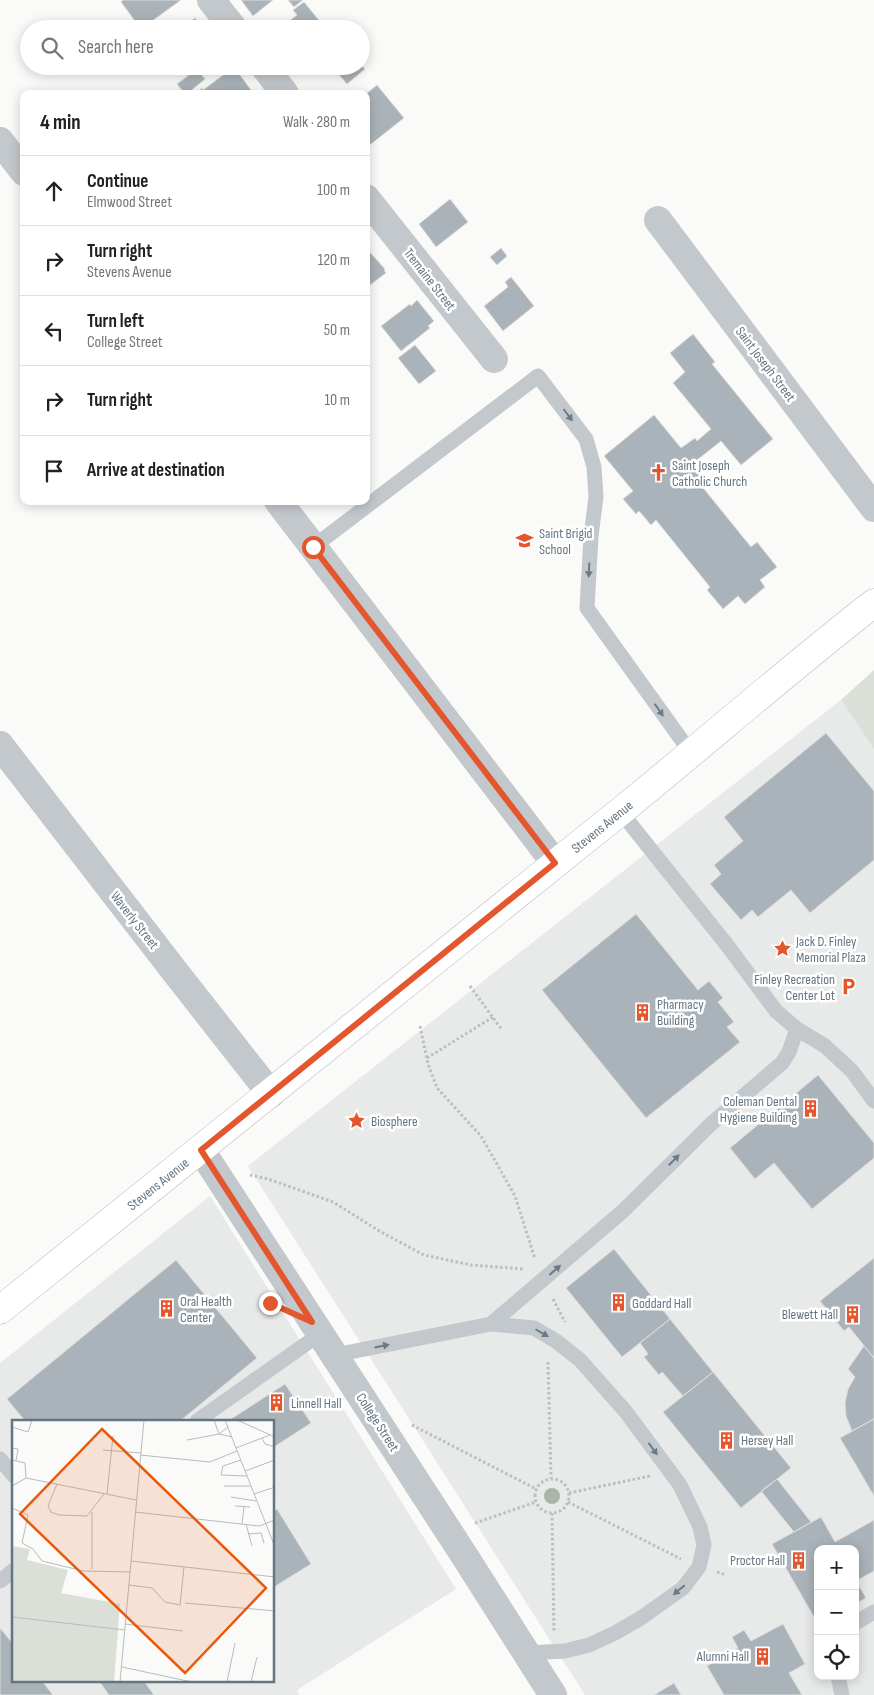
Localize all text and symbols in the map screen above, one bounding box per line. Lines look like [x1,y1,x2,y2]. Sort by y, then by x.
search box [20,20,370,75]
icon: search [38,34,66,62]
text: Search here [78,36,154,59]
text: 4 min [40,110,81,135]
text: Walk · 280 m [283,113,350,132]
text: Continue [87,170,148,193]
icon: ahead [40,177,68,205]
text: 100 m [317,181,350,200]
text: Elmwood Street [87,193,172,212]
text: Turn right [87,240,152,263]
street label: Tremaine Street [400,245,459,314]
icon: right [40,247,68,275]
text: 120 m [318,251,350,270]
text: Stevens Avenue [87,263,172,282]
text: Turn left [87,310,144,333]
icon: left [40,317,68,345]
text: 50 m [324,321,350,340]
street label: Saint Joseph Street [732,323,799,405]
text: College Street [87,333,163,352]
icon: right [40,387,68,415]
text: Turn right [87,389,152,412]
text: 10 m [324,391,350,410]
one-way arrow [562,408,573,421]
icon: arrive [40,457,68,485]
place label: Saint Joseph Catholic Church [672,457,747,490]
text: Arrive at destination [87,459,225,482]
church icon: Saint Joseph Catholic Church [648,463,668,483]
place label: Saint Brigid School [539,525,593,558]
school or university icon: Saint Brigid School [515,531,535,551]
route start [302,536,325,559]
one-way arrow [585,562,593,578]
one-way arrow [654,703,664,716]
street label: Stevens Avenue [568,797,636,857]
street label: Waverly Street [107,888,162,953]
place label: Jack D. Finley Memorial Plaza [795,933,866,966]
place icon: Jack D. Finley Memorial Plaza [772,939,792,959]
place label: Finley Recreation Center Lot [754,971,835,1004]
parking icon: Finley Recreation Center Lot [839,977,859,997]
place label: Pharmacy Building [657,996,704,1029]
building icon: Pharmacy Building [633,1002,653,1022]
place label: Coleman Dental Hygiene Building [720,1093,797,1126]
building icon: Coleman Dental Hygiene Building [801,1099,821,1119]
place icon: Biosphere [347,1111,367,1131]
place label: Biosphere [371,1113,418,1130]
street label: Stevens Avenue [124,1154,192,1214]
one-way arrow [668,1154,680,1166]
one-way arrow [548,1264,560,1276]
route end [259,1292,282,1315]
place label: Oral Health Center [180,1293,232,1326]
building icon: Goddard Hall [608,1293,628,1313]
place label: Goddard Hall [632,1295,691,1312]
building icon: Oral Health Center [156,1299,176,1319]
building icon: Blewett Hall [842,1304,862,1324]
place label: Blewett Hall [782,1306,838,1323]
one-way arrow [535,1328,548,1337]
one-way arrow [375,1341,391,1349]
street label: College Street [352,1390,403,1455]
building icon: Linnell Hall [267,1393,287,1413]
place label: Linnell Hall [291,1395,342,1412]
inset map [12,1420,275,1682]
building icon: Hersey Hall [717,1430,737,1450]
place label: Hersey Hall [741,1432,793,1449]
one-way arrow [648,1442,658,1456]
map controls [814,1545,859,1680]
button: + [814,1545,859,1590]
building icon: Proctor Hall [789,1550,809,1570]
place label: Proctor Hall [730,1552,785,1569]
one-way arrow [673,1584,686,1595]
button: − [814,1590,859,1635]
button: locate [814,1635,859,1680]
building icon: Alumni Hall [753,1646,773,1666]
place label: Alumni Hall [696,1648,749,1665]

